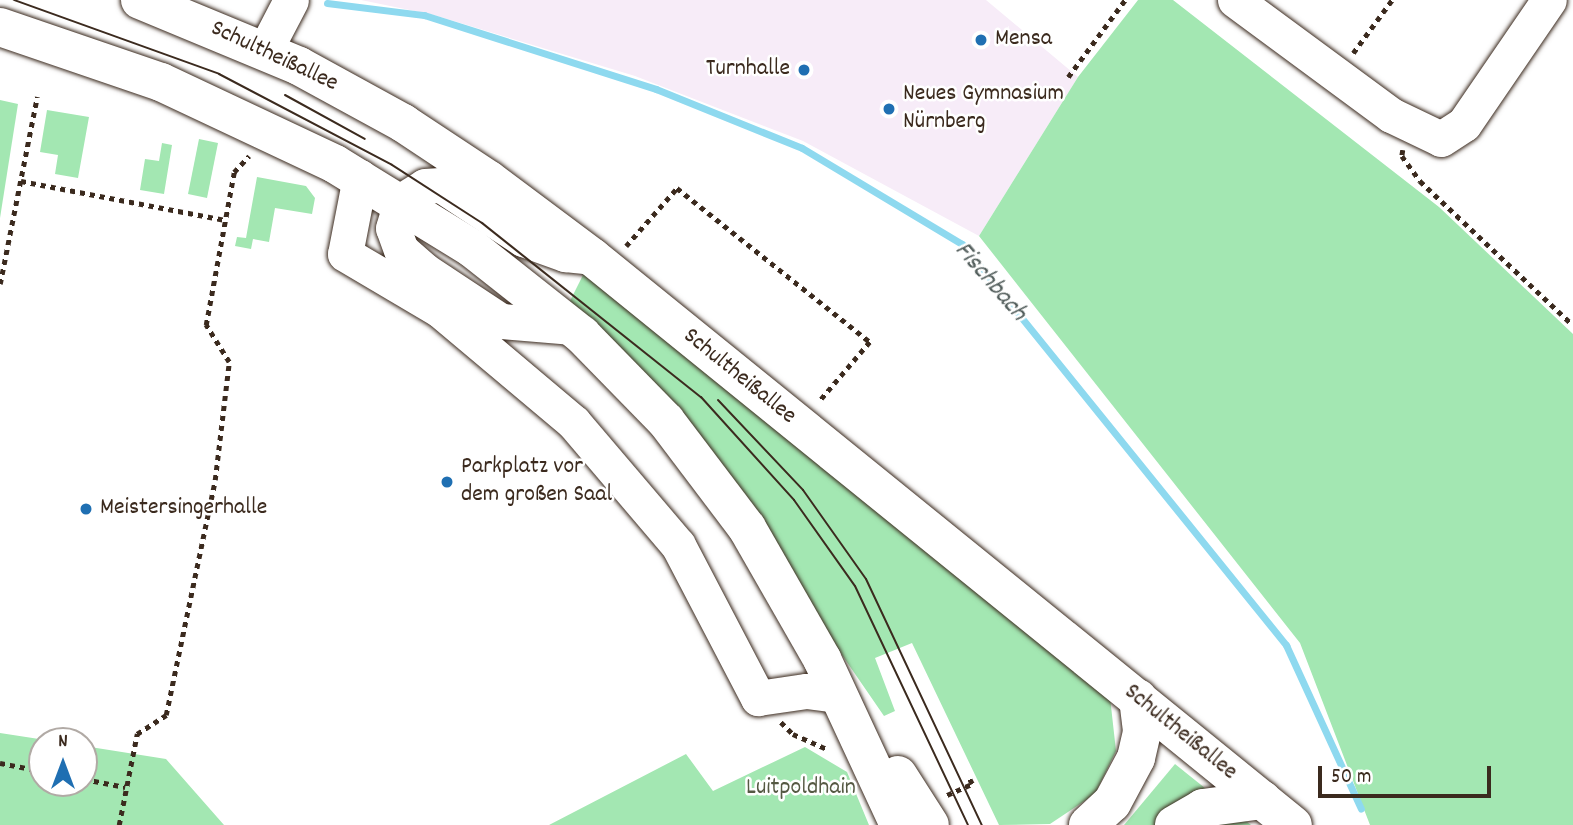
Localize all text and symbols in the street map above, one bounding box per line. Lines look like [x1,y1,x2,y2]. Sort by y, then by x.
street label: Schultheißallee [206,15,342,99]
place label: Mensa [995,26,1052,54]
marker: Mensa [973,32,989,48]
place label: Turnhalle [706,56,790,84]
marker: Turnhalle [796,62,812,78]
place label: Neues Gymnasium Nürnberg [903,81,1064,137]
marker: Neues Gymnasium Nürnberg [881,101,897,117]
water label: Fischbach [947,236,1033,328]
street label: Schultheißallee [677,323,801,431]
place label: Parkplatz vor dem großen Saal [461,454,612,510]
marker: Parkplatz vor dem großen Saal [439,474,455,490]
place label: Meistersingerhalle [100,495,267,523]
marker: Meistersingerhalle [78,501,94,517]
street label: Schultheißallee [1118,679,1242,787]
north arrow [28,727,98,797]
text: N [58,729,68,756]
scale bar [1321,752,1494,796]
text: 50 m [1331,763,1371,793]
park label: Luitpoldhain [746,775,856,803]

